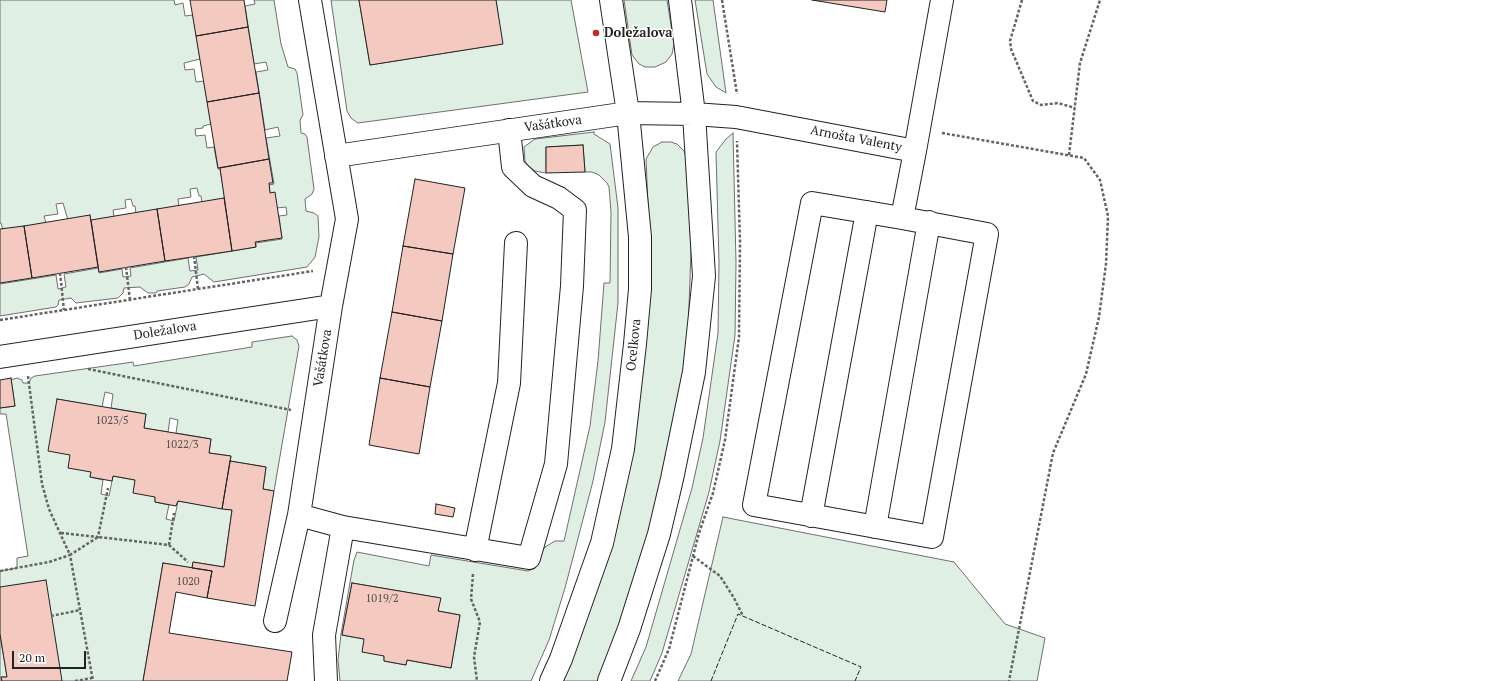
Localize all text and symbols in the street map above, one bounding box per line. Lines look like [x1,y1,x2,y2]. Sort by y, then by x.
place label: Doležalova [604,25,673,41]
marker: Doležalova [591,28,601,38]
street label: Vašátkova [523,112,583,136]
street label: Arnošta Valenty [809,122,903,156]
street label: Doležalova [132,318,198,344]
street label: Ocelkova [623,318,645,372]
street label: Vašátkova [311,328,335,388]
house number: 1023/5 [95,414,129,428]
house number: 1022/3 [165,438,199,452]
house number: 1020 [176,575,200,589]
house number: 1019/2 [365,592,399,606]
scale bar [14,643,88,669]
text: 20 m [19,650,45,665]

